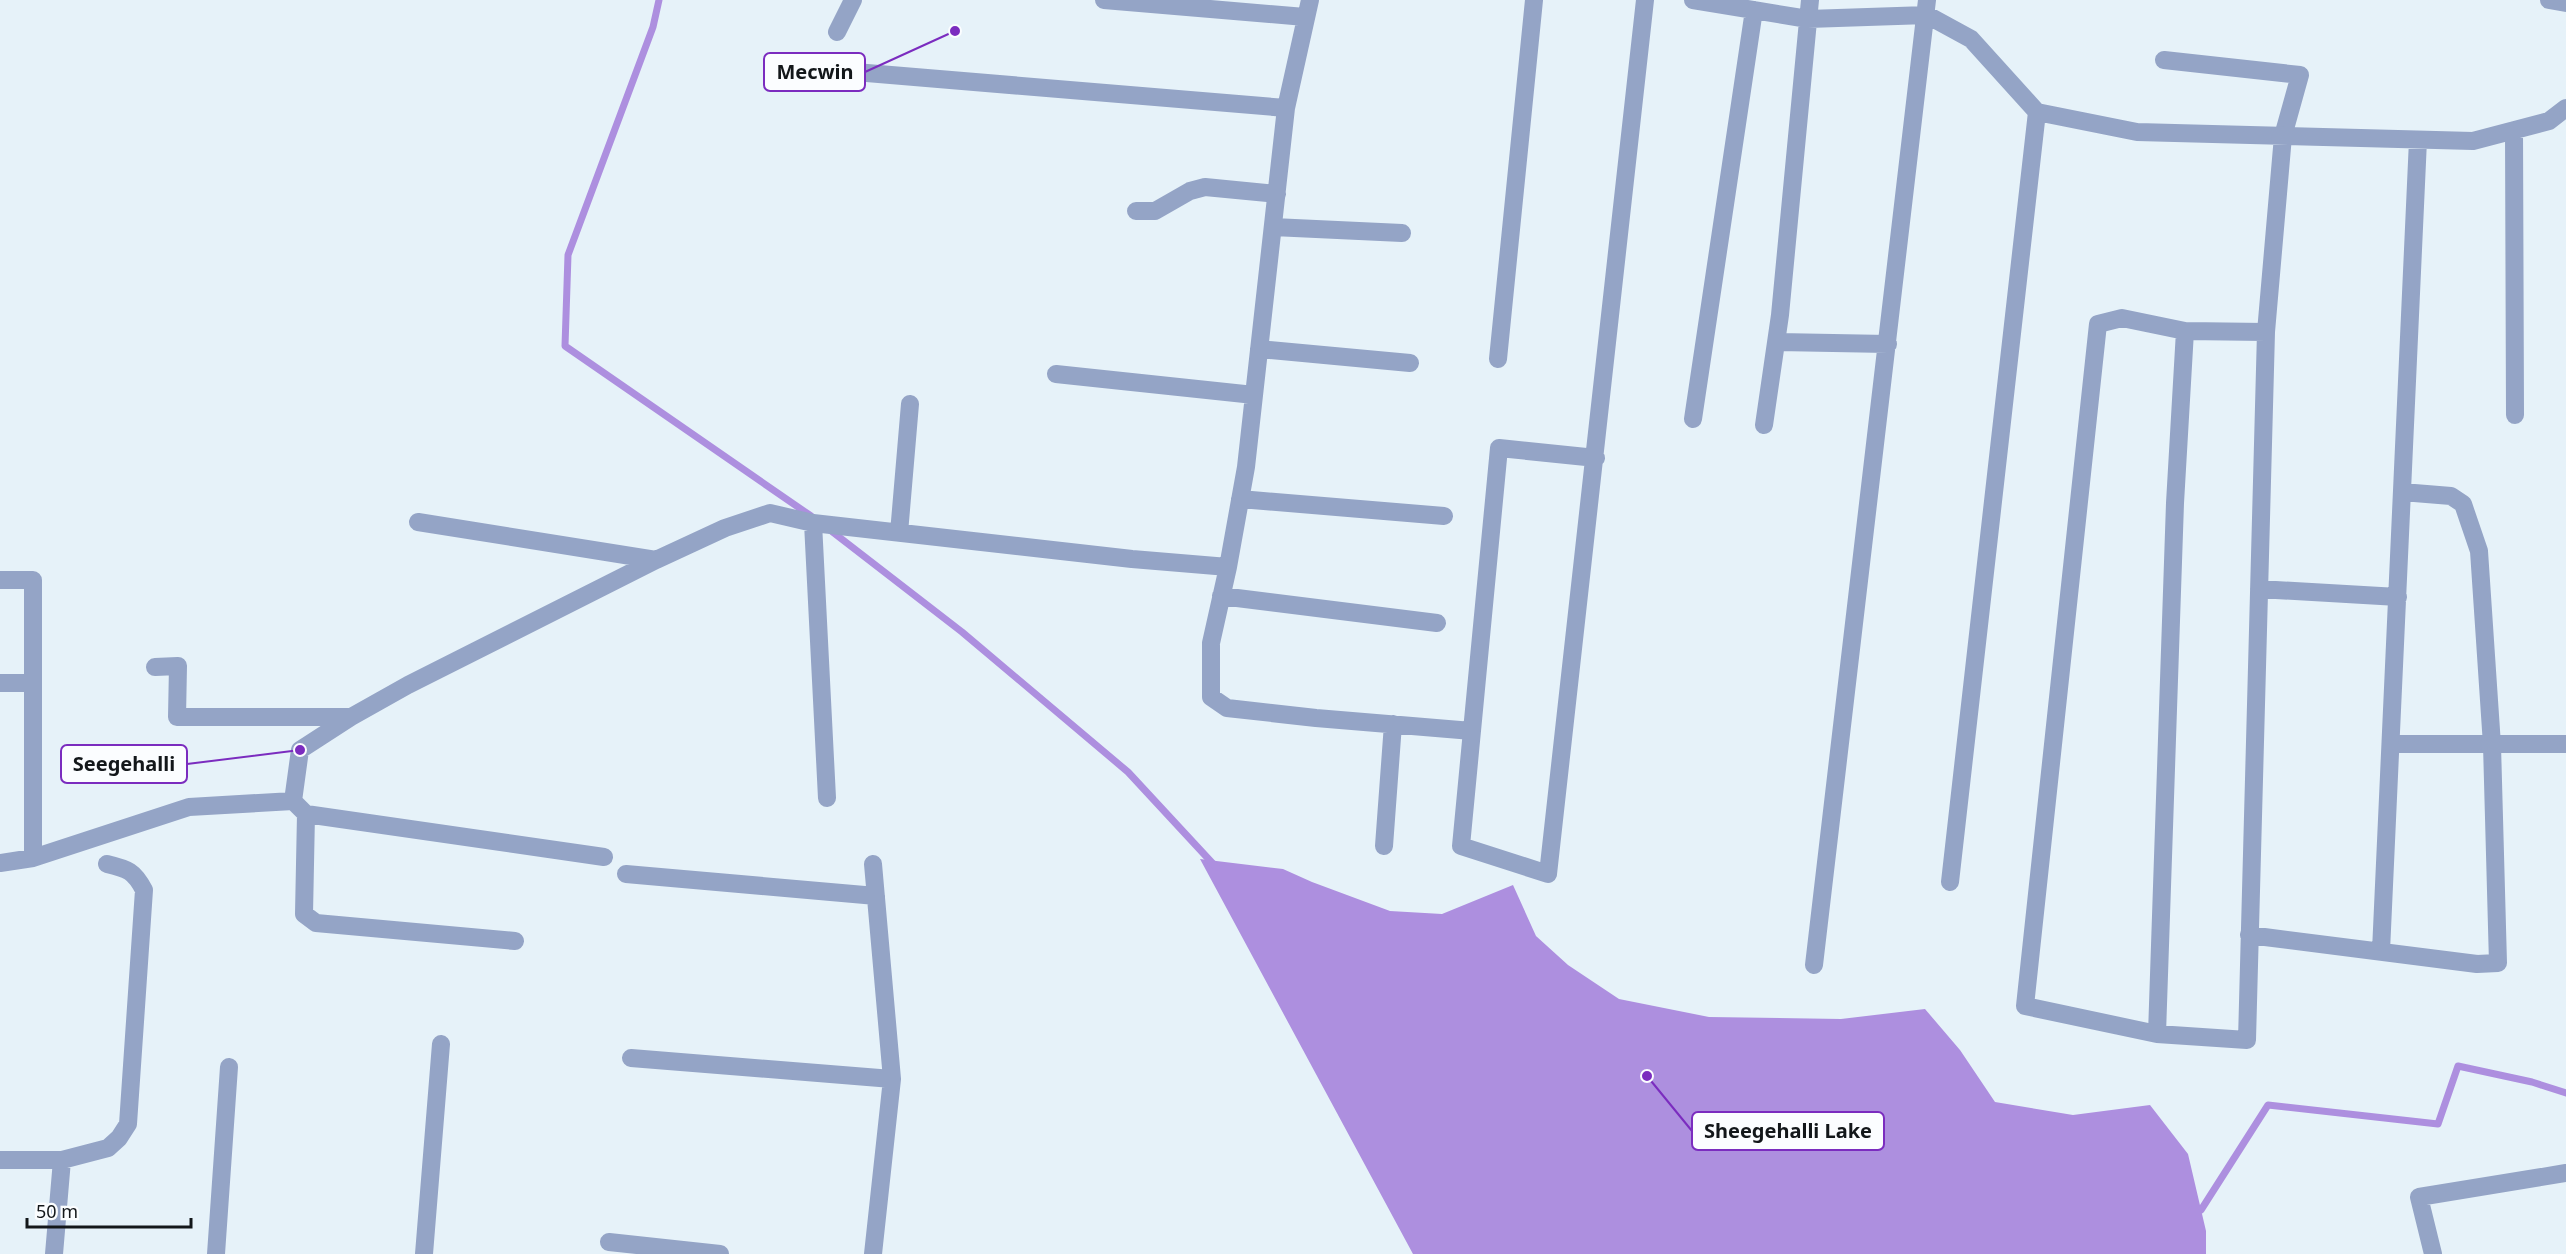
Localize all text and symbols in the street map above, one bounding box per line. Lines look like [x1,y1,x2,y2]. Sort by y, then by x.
callout: Mecwin [764,53,865,91]
text: Mecwin [776,58,854,85]
callout: Seegehalli [61,745,187,783]
text: Seegehalli [73,750,175,777]
callout: Sheegehalli Lake [1692,1112,1884,1150]
text: Sheegehalli Lake [1704,1117,1872,1144]
scale bar [27,1191,190,1229]
text: 50 m [36,1199,78,1223]

